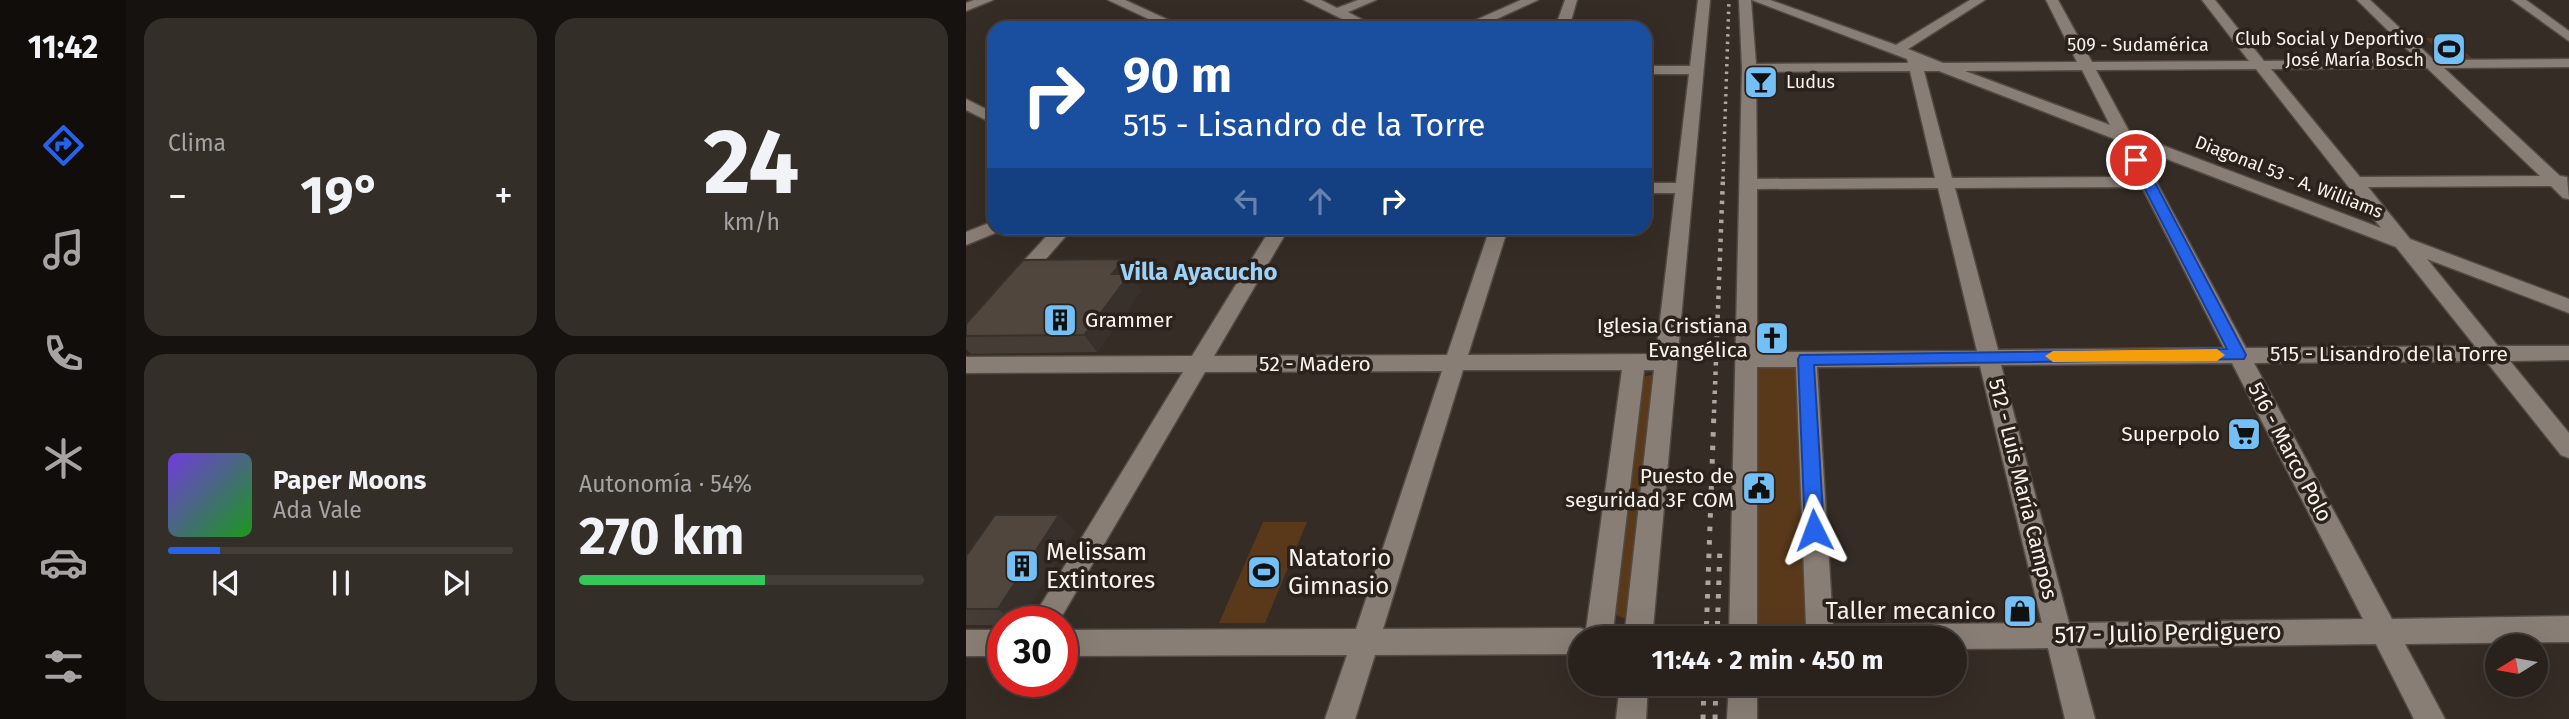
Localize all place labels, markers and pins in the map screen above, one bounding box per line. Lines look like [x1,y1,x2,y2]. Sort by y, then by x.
place label: Club Social y Deportivo José María Bosch [2235,28,2424,71]
sports icon: Club Social y Deportivo José María Bosch [2430,30,2468,68]
bar icon: Ludus [1742,63,1780,101]
place label: Ludus [1786,71,1835,93]
pin [2106,130,2166,190]
building icon: Grammer [1041,301,1079,339]
place label: Grammer [1085,307,1173,333]
place label: Iglesia Cristiana Evangélica [1597,313,1748,363]
church icon: Iglesia Cristiana Evangélica [1753,319,1791,357]
supermarket icon: Superpolo [2225,415,2263,453]
place label: Superpolo [2121,421,2220,447]
place label: Puesto de seguridad 3F COM [1565,463,1734,513]
public building icon: Puesto de seguridad 3F COM [1740,469,1778,507]
place label: Melissam Extintores [1046,538,1155,594]
place label: Natatorio Gimnasio [1288,544,1391,600]
building icon: Melissam Extintores [1003,547,1041,585]
sports icon: Natatorio Gimnasio [1245,553,1283,591]
shop icon: Taller mecanico [2001,592,2039,630]
place label: Taller mecanico [1826,597,1996,625]

